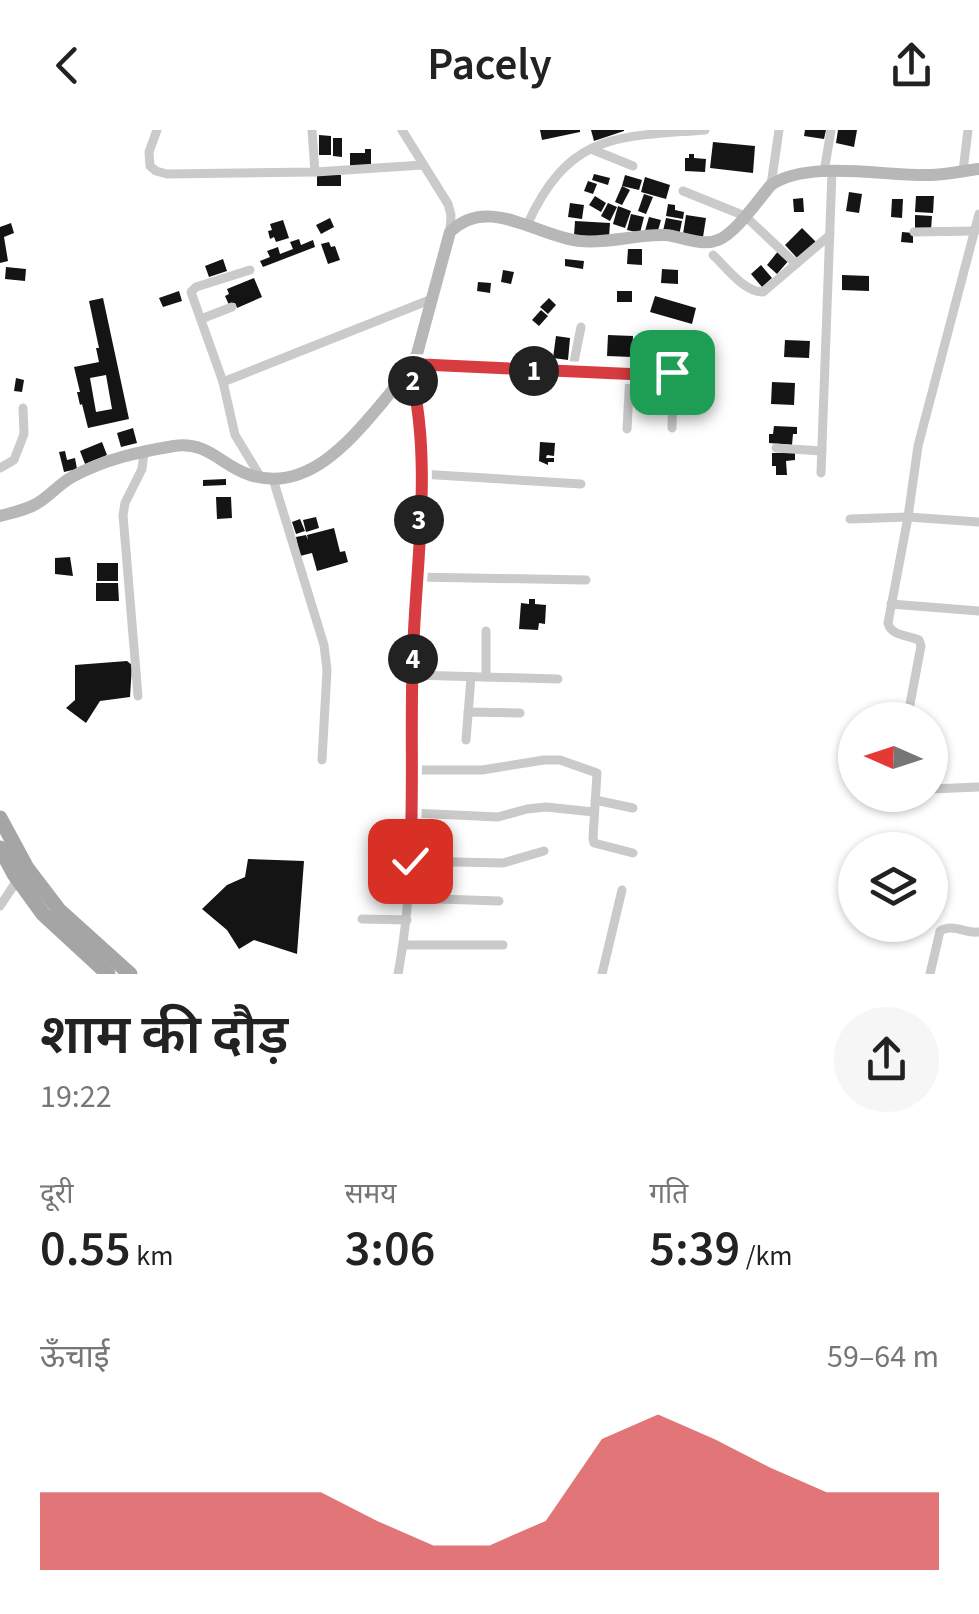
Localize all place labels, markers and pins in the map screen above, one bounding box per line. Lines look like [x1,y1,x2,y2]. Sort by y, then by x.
pin [630,330,715,415]
pin: 1 [509,346,559,396]
pin: 2 [388,356,438,406]
pin: 3 [394,495,444,545]
pin: 4 [388,634,438,684]
pin [368,819,453,904]

